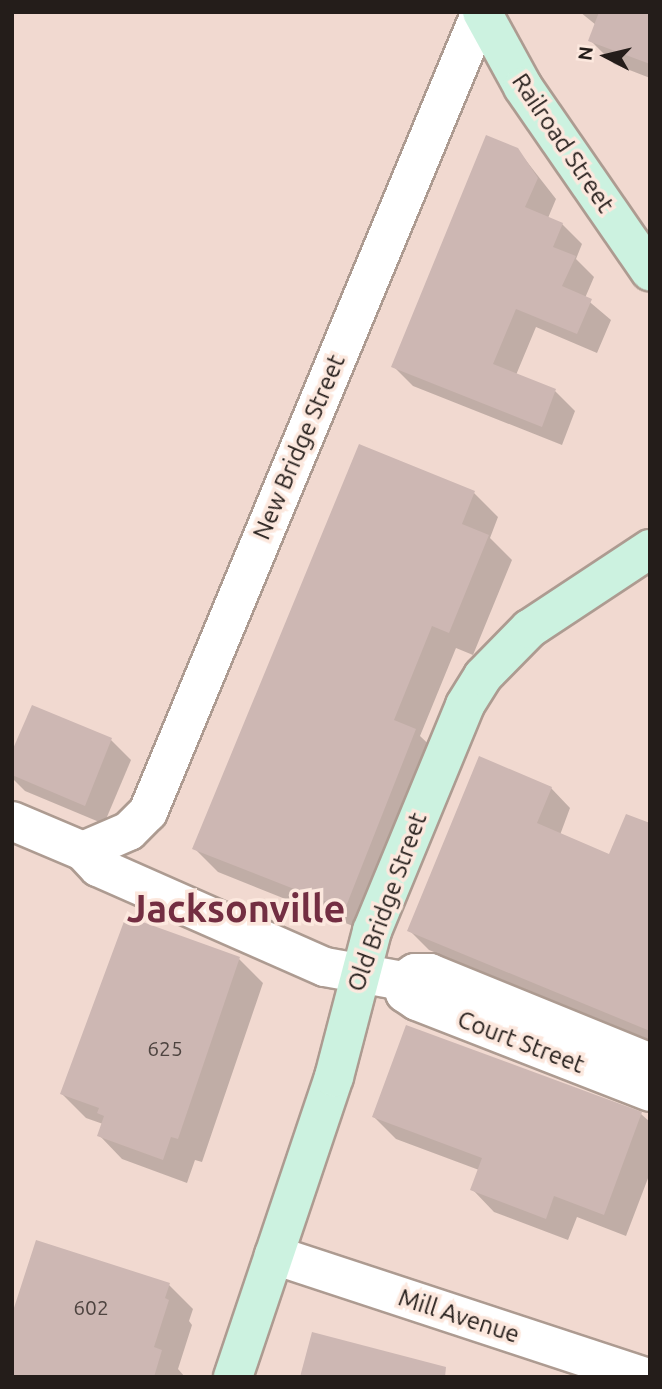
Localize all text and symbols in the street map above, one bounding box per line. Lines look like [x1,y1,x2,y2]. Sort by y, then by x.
north arrow [571,21,641,91]
text: N [573,45,597,62]
street label: Railroad Street [506,68,620,218]
street label: New Bridge Street [247,350,351,544]
street label: Old Bridge Street [341,809,433,995]
district label: Jacksonville [127,886,345,932]
street label: Court Street [454,1005,588,1079]
house number: 625 [147,1035,183,1061]
street label: Mill Avenue [395,1283,523,1349]
house number: 602 [73,1294,109,1320]

